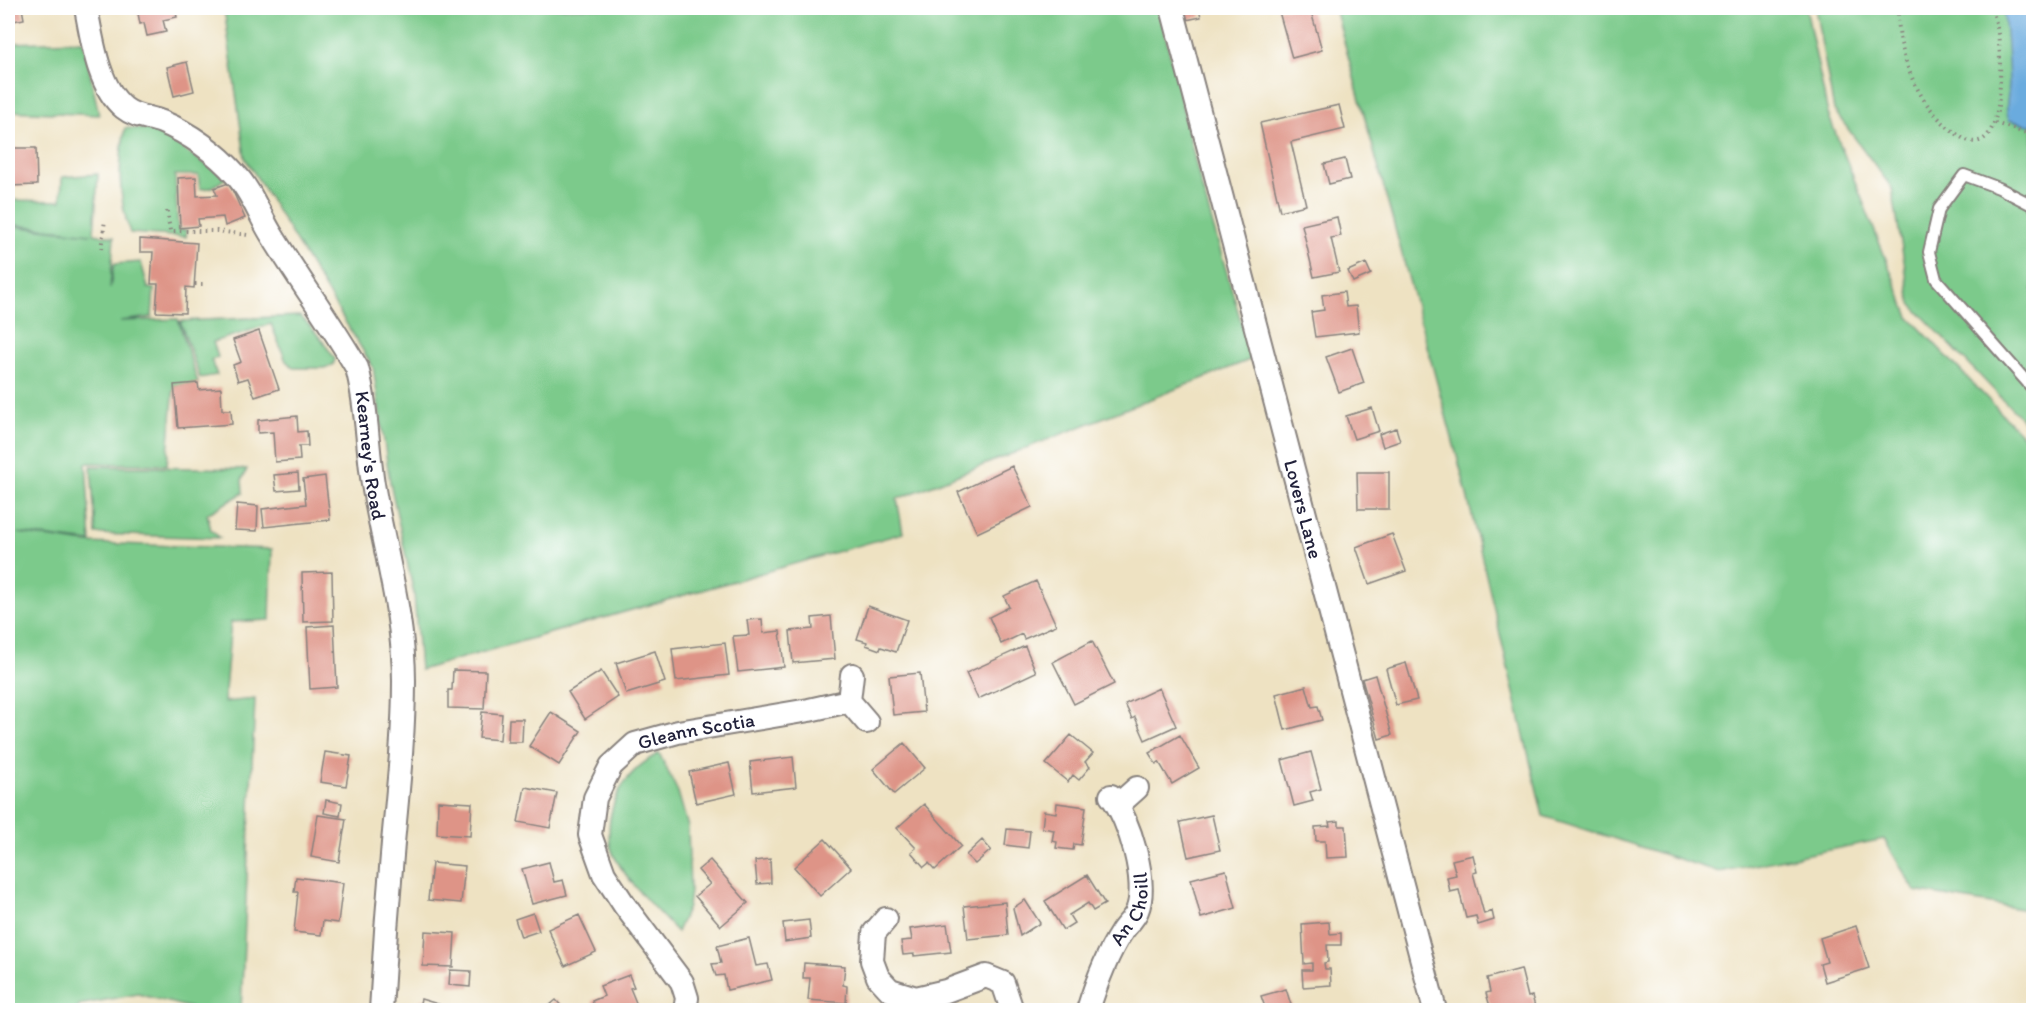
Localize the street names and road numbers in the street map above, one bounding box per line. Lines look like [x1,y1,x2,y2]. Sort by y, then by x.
street label: Kearney's Road [350,389,391,522]
street label: Lovers Lane [1279,457,1328,561]
street label: Gleann Scotia [635,707,756,755]
street label: An Choill [1104,871,1153,950]

